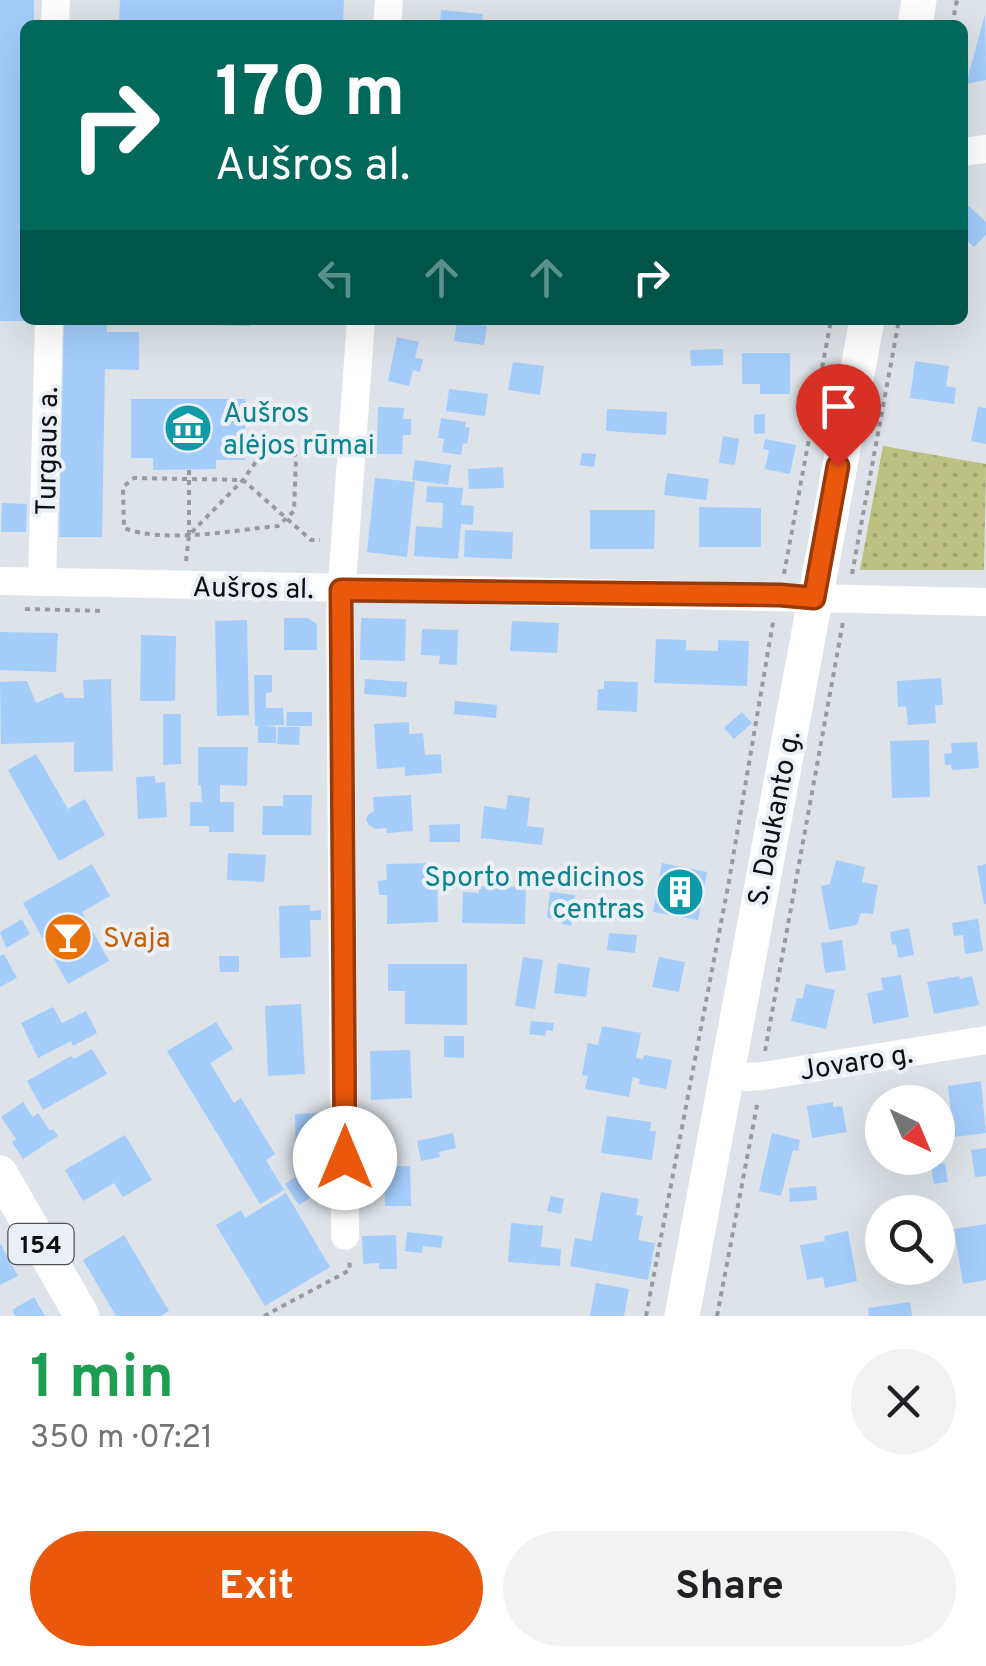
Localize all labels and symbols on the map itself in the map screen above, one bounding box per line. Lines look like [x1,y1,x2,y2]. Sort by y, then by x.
pin [796,364,881,467]
street label: Turgaus a. [30,386,68,516]
place label: Aušros alėjos rūmai [223,397,375,465]
museum icon: Aušros alėjos rūmai [162,402,214,454]
street label: Aušros al. [192,571,314,609]
street label: S. Daukanto g. [741,728,811,909]
place label: Sporto medicinos centras [424,861,645,929]
building icon: Sporto medicinos centras [654,866,706,918]
bar icon: Svaja [42,911,94,963]
place label: Svaja [103,922,170,958]
street label: Jovaro g. [797,1037,916,1091]
north arrow [865,1085,955,1175]
position arrow [293,1106,397,1210]
road number: 154 [8,1224,74,1264]

